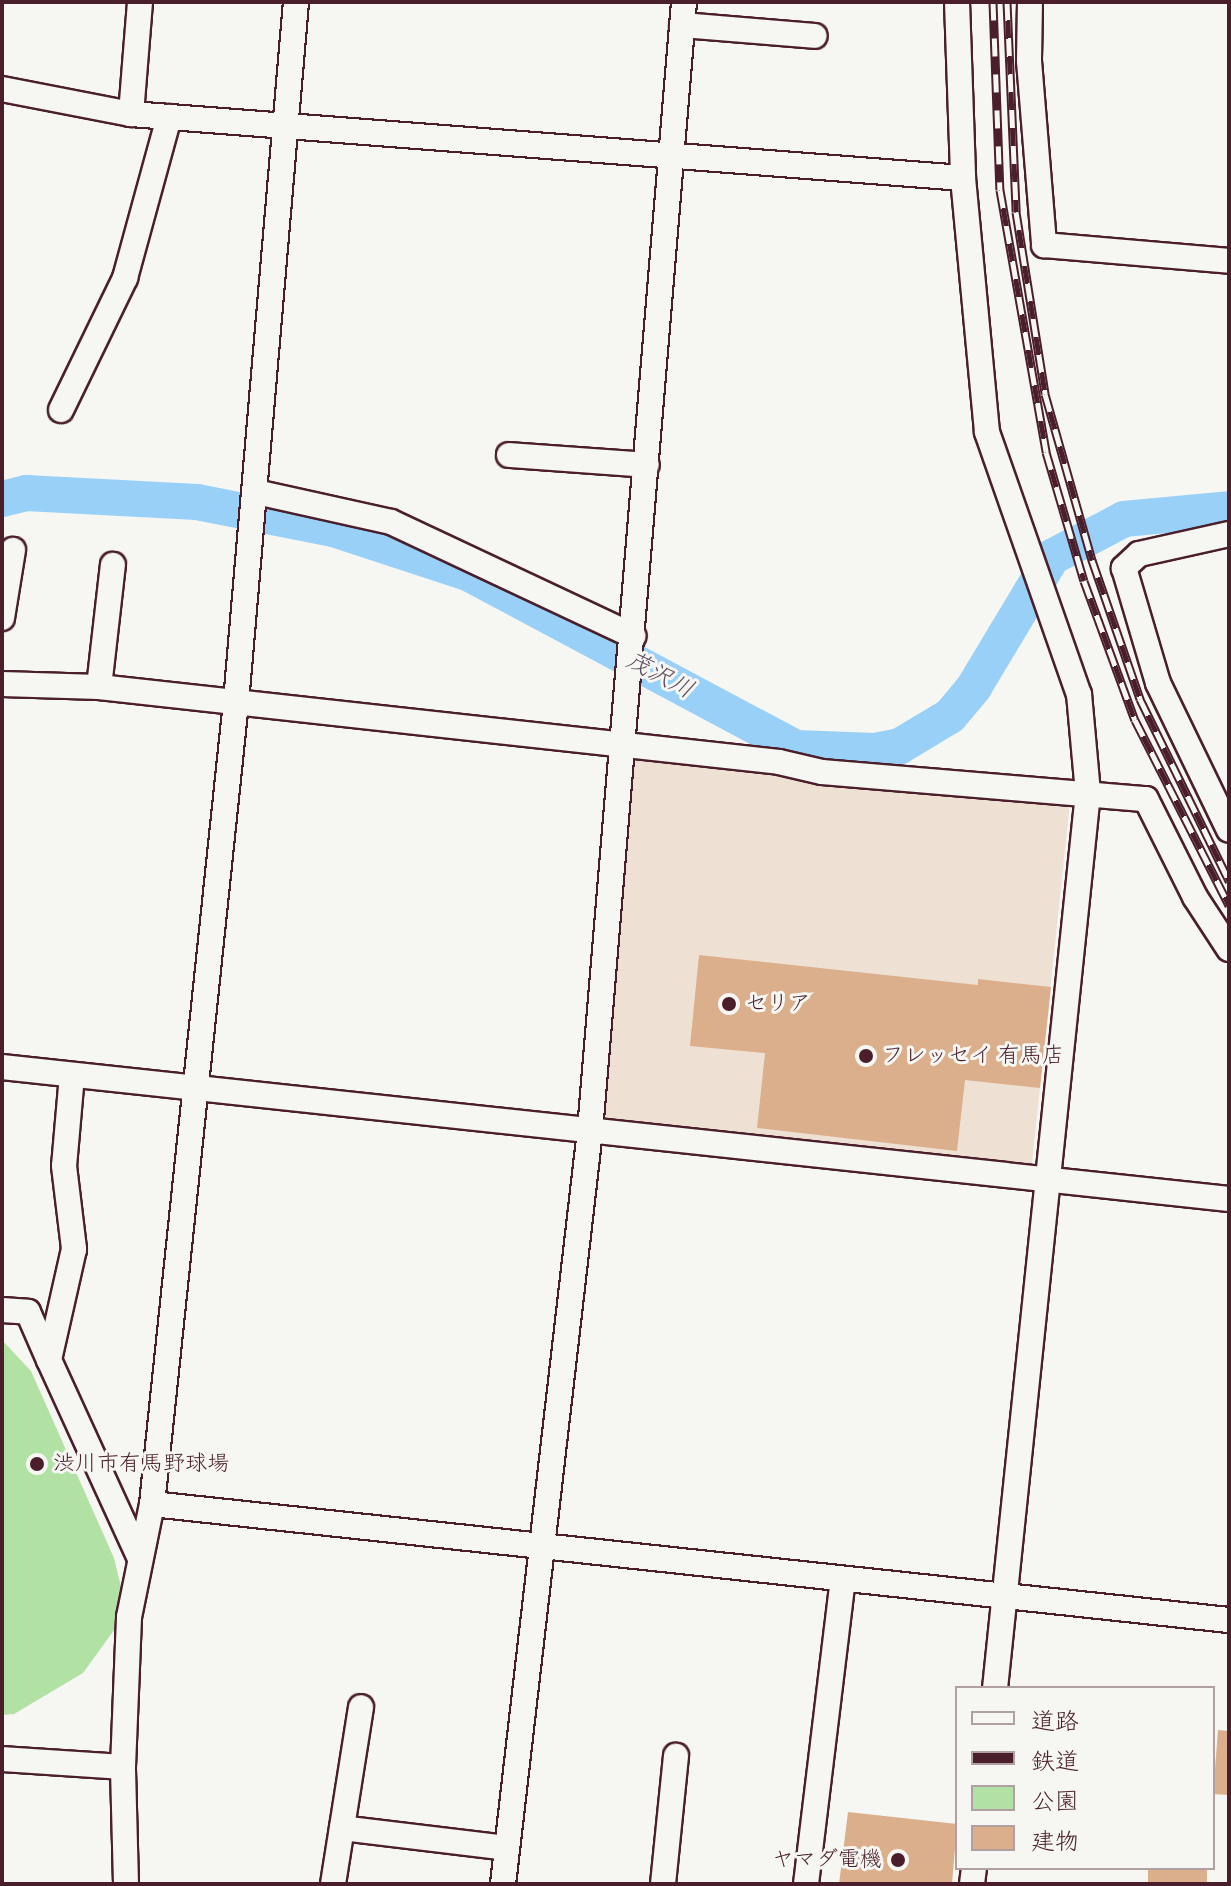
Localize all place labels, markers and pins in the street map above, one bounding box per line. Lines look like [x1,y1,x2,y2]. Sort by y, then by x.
place label: セリア [745,991,811,1017]
marker: セリア [720,995,738,1013]
place label: フレッセイ 有馬店 [882,1043,1064,1069]
marker: フレッセイ 有馬店 [857,1047,875,1065]
place label: 渋川市有馬野球場 [53,1451,229,1477]
marker: 渋川市有馬野球場 [28,1455,46,1473]
place label: ヤマダ電機 [772,1847,882,1873]
marker: ヤマダ電機 [889,1851,907,1869]

